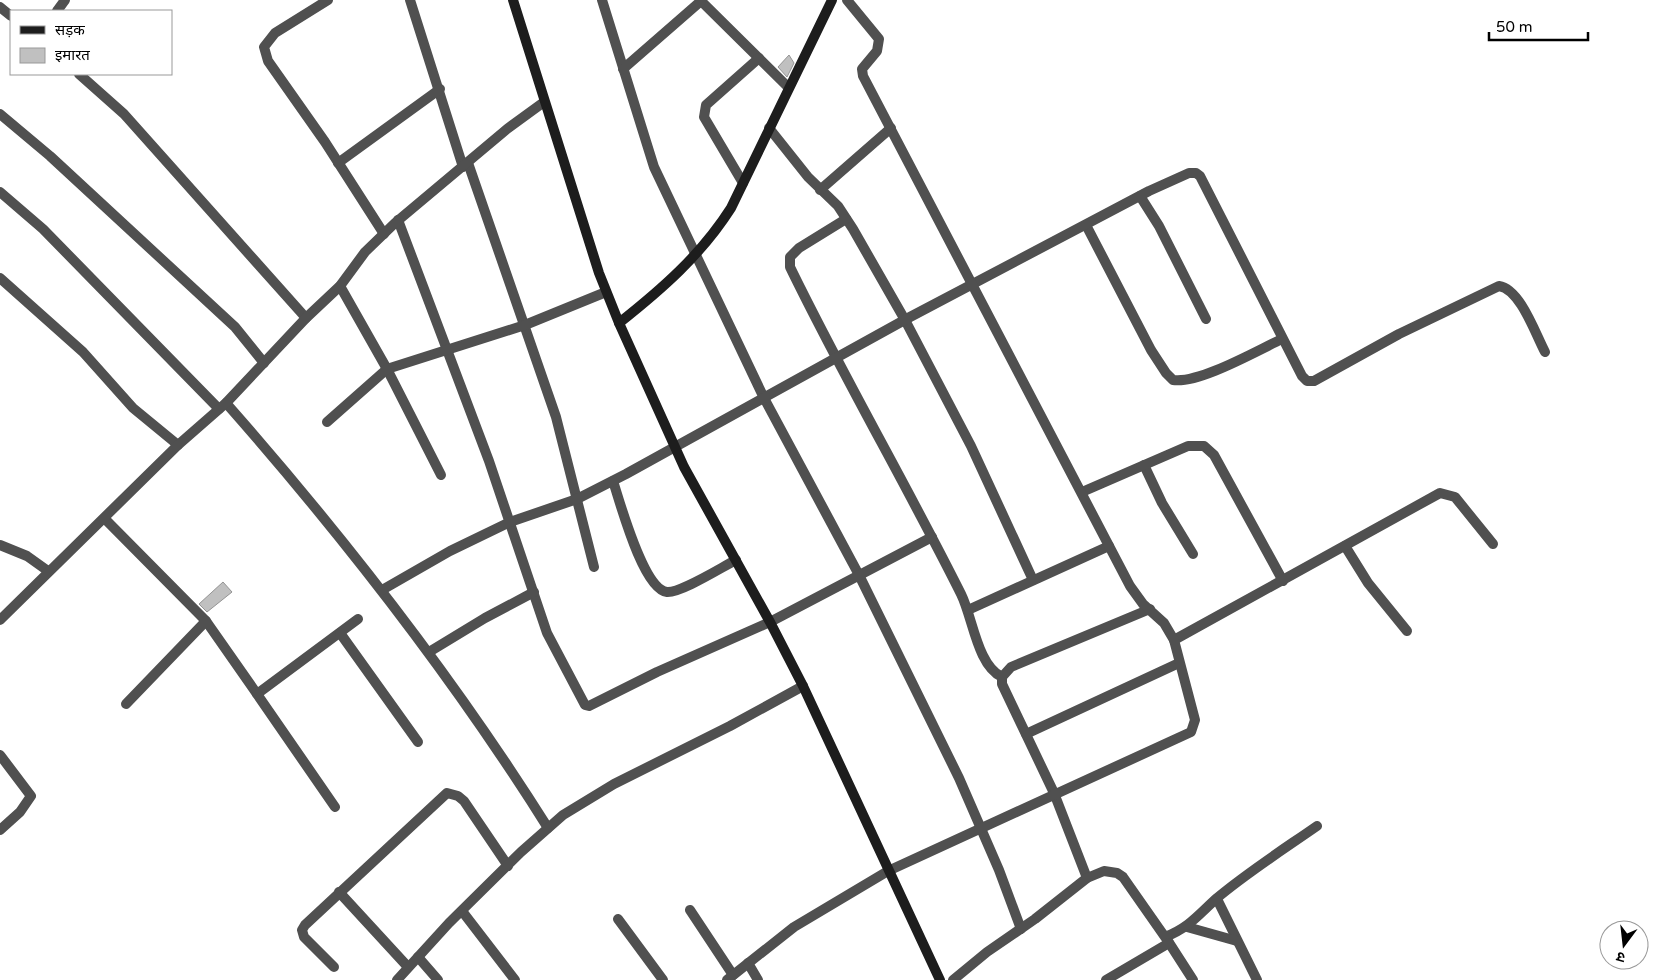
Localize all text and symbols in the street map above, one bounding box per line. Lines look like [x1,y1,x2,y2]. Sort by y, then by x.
legend [10,10,172,75]
scale bar [1489,10,1588,42]
text: 50 m [1496,18,1533,36]
text: सड़क [55,21,85,39]
text: इमारत [55,46,90,64]
north arrow [1599,920,1649,970]
text: उ [1614,948,1627,966]

